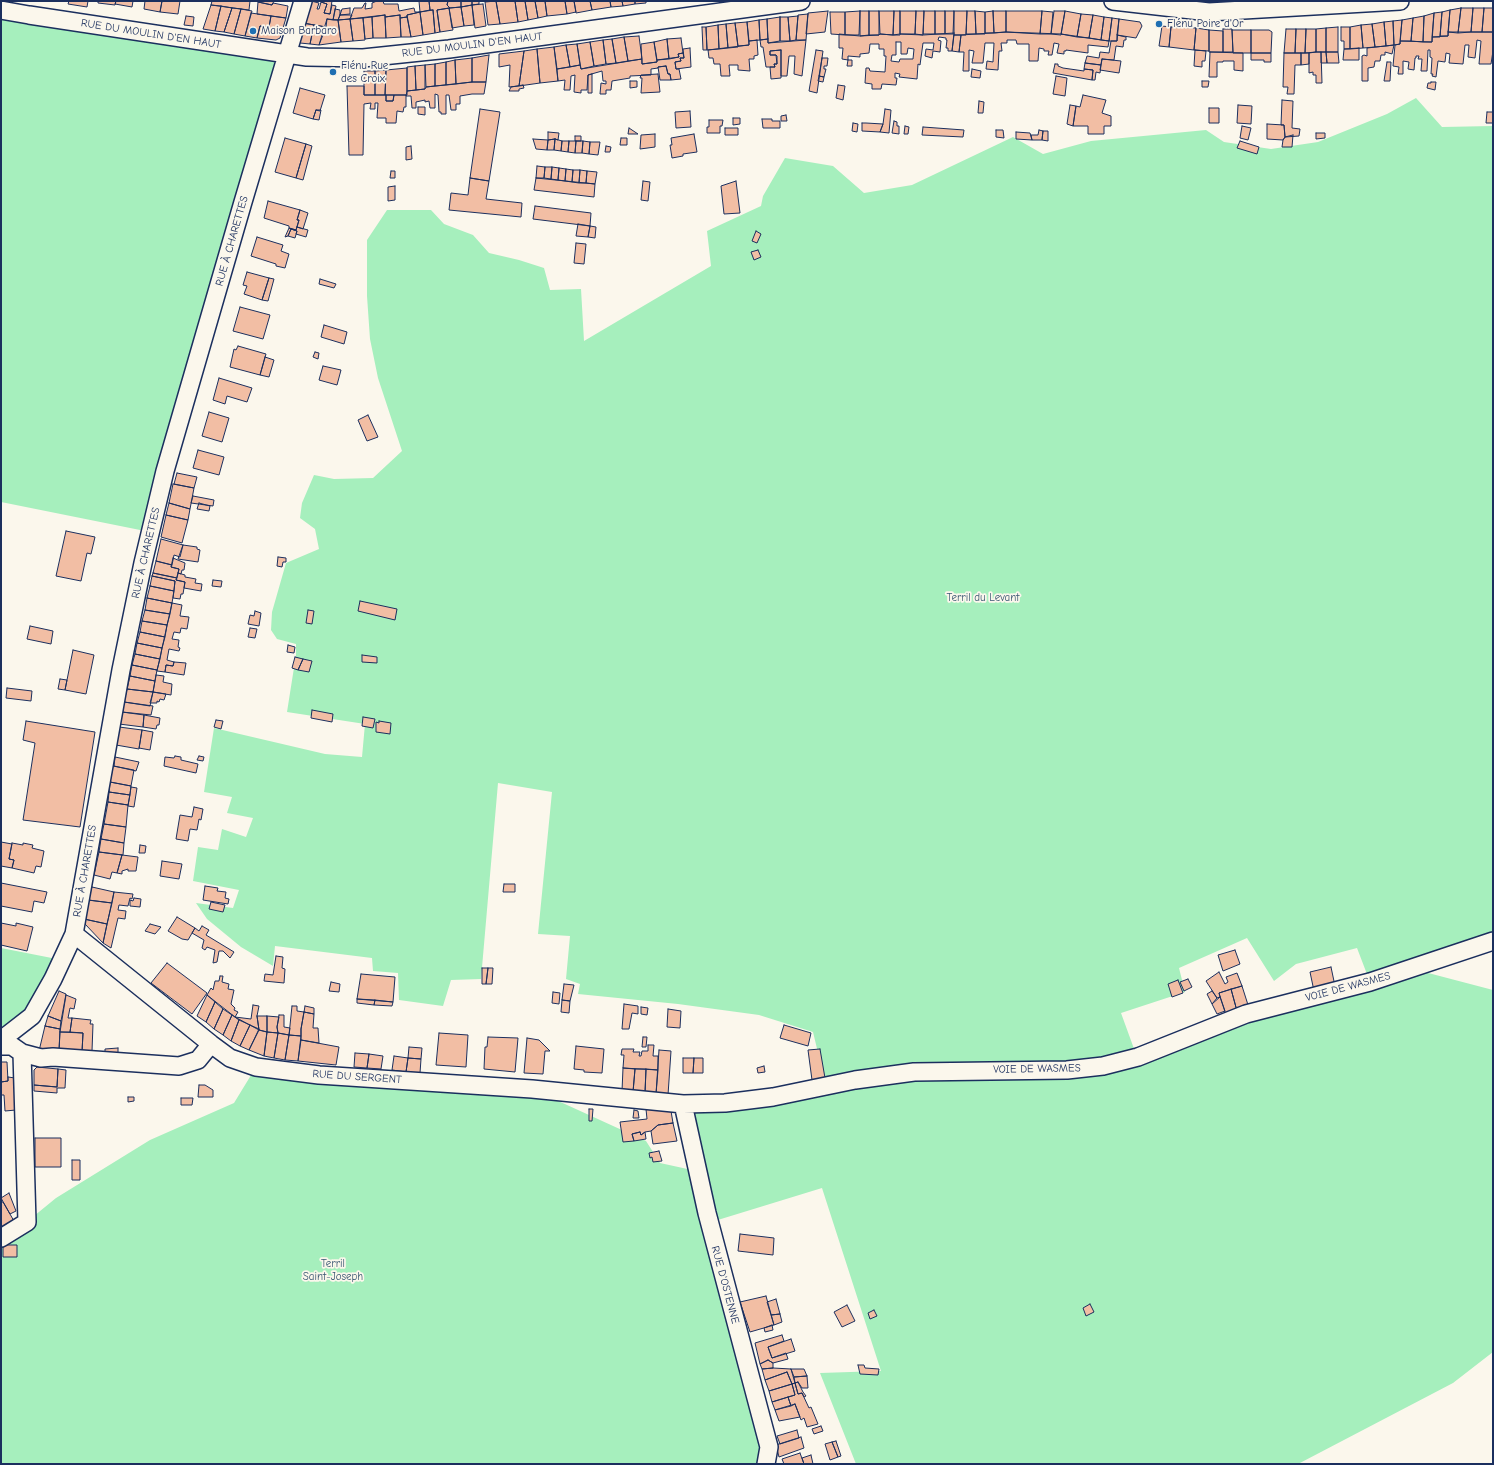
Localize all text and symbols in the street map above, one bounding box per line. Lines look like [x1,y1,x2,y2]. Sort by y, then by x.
street label: RUE DU MOULIN D'EN HAUT [80,16,222,52]
place label: Flénu Poire d'Or [1167,17,1243,31]
marker: Flénu Poire d'Or [1154,19,1164,29]
place label: Maison Barbaro [261,24,337,38]
marker: Maison Barbaro [248,26,258,36]
street label: RUE DU MOULIN D'EN HAUT [401,30,543,60]
place label: Flénu Rue des Croix [341,59,388,85]
marker: Flénu Rue des Croix [328,67,338,77]
street label: RUE À CHARETTES [213,194,251,288]
street label: RUE À CHARETTES [129,506,163,600]
park label: Terril du Levant [947,591,1019,605]
street label: RUE À CHARETTES [70,824,100,918]
street label: VOIE DE WASMES [1304,969,1392,1005]
street label: VOIE DE WASMES [993,1062,1081,1076]
street label: RUE DU SERGENT [312,1067,402,1087]
street label: RUE D'OSTENNE [708,1245,742,1325]
park label: Terril Saint-Joseph [303,1257,363,1283]

